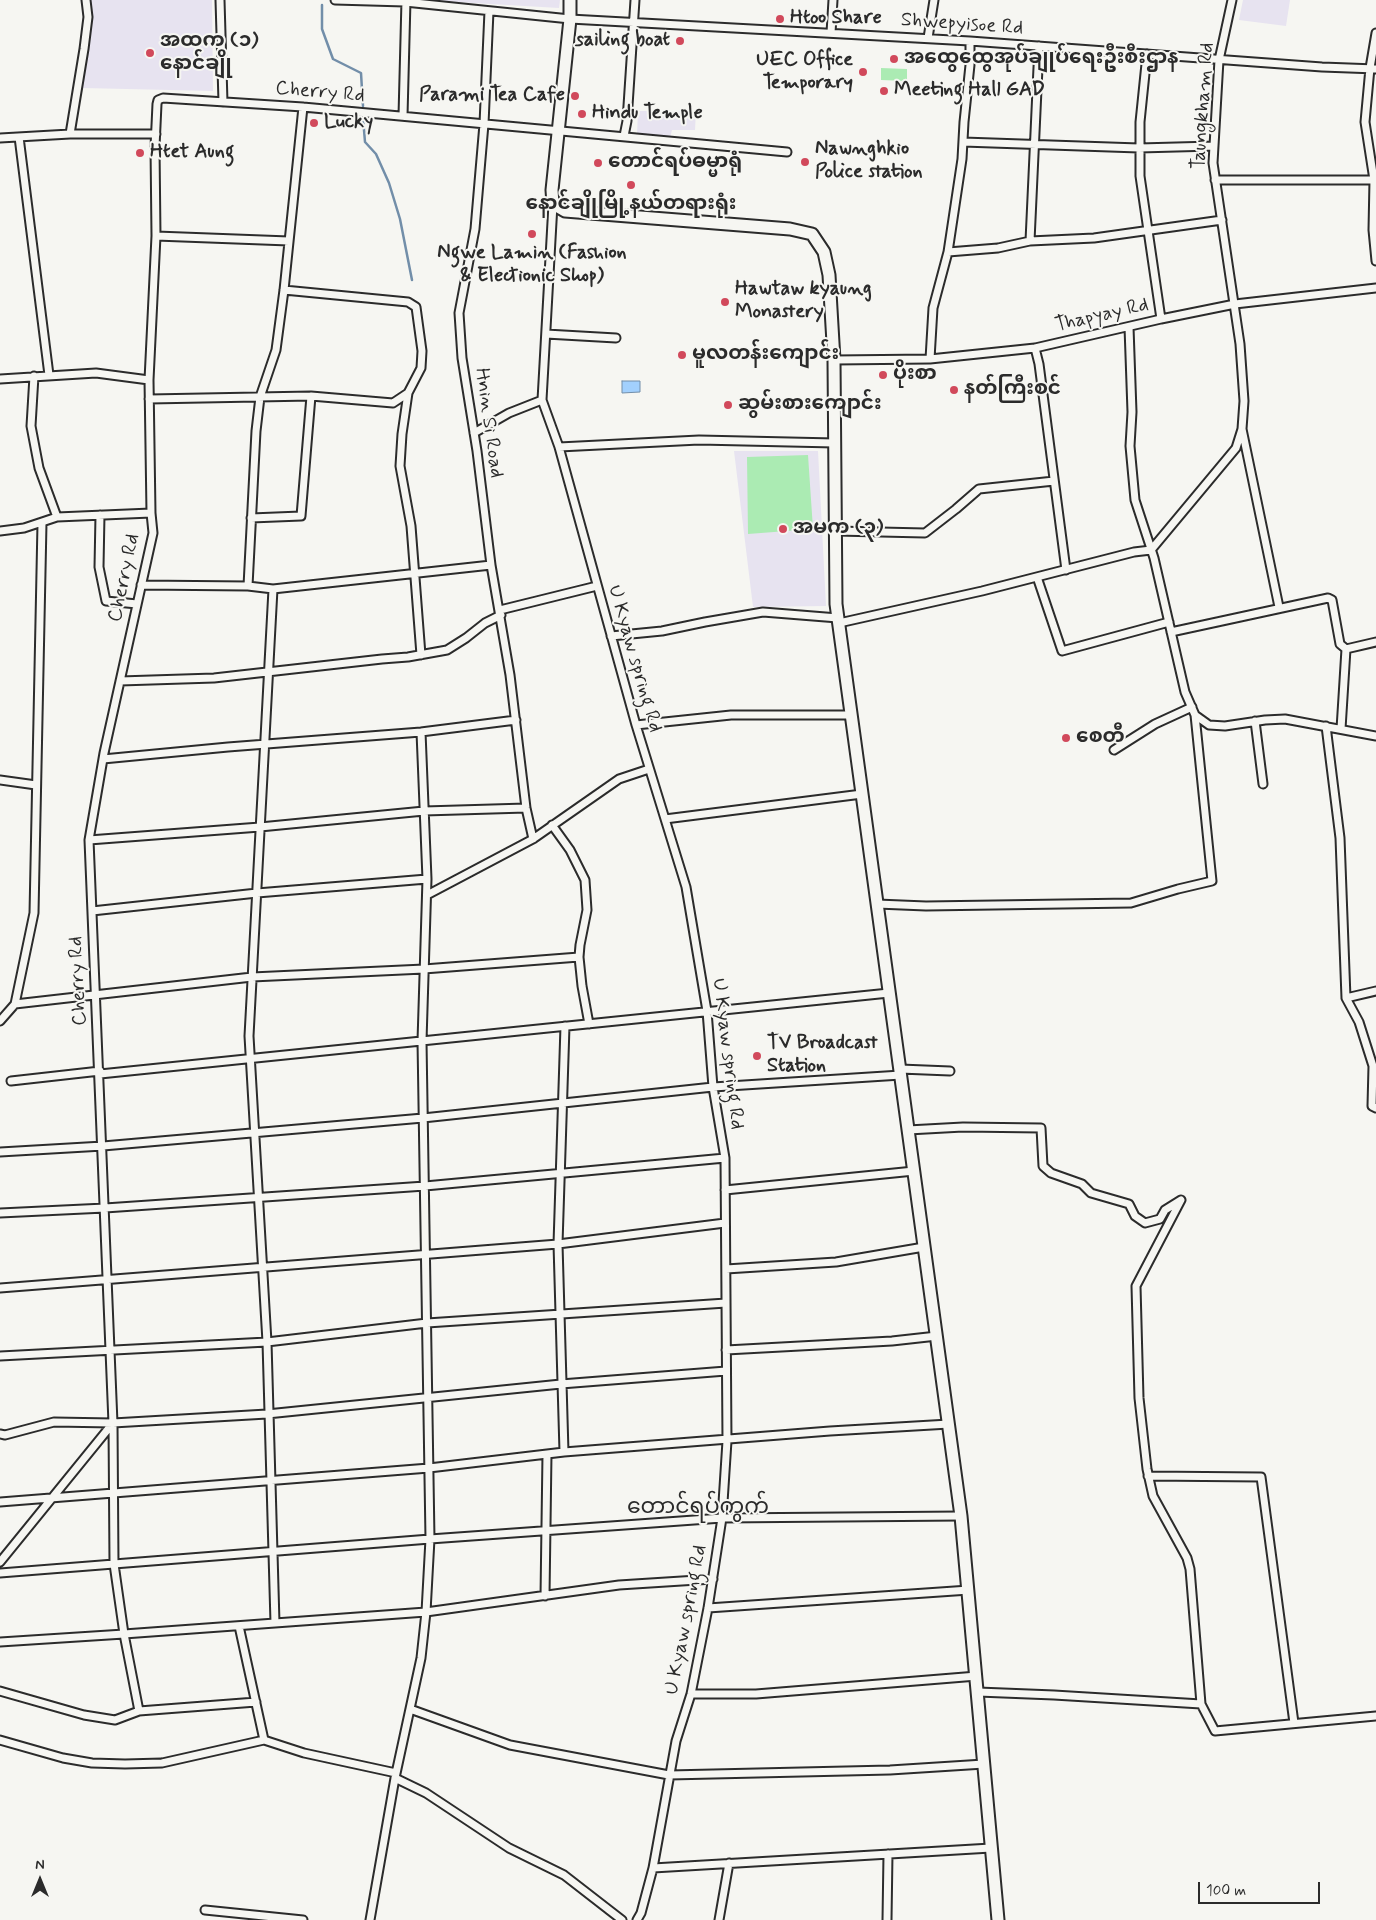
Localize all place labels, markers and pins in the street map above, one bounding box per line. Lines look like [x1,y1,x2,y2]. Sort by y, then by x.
place label: Htoo Share [790,7,882,31]
marker: Htoo Share [774,13,786,25]
place label: sailing boat [575,29,670,53]
place label: အထက (၁) နောင်ချို [160,30,258,77]
marker: sailing boat [674,35,686,47]
marker: အထက (၁) နောင်ချို [144,47,156,59]
place label: အထွေထွေအုပ်ချုပ်ရေးဦးစီးဌာန [904,47,1178,71]
place label: UEC Office Temporary [756,49,853,96]
marker: အထွေထွေအုပ်ချုပ်ရေးဦးစီးဌာန [888,53,900,65]
marker: UEC Office Temporary [857,66,869,78]
place label: Meeting Hall GAD [894,79,1045,103]
place label: Parami Tea Cafe [419,84,565,108]
marker: Meeting Hall GAD [878,85,890,97]
marker: Parami Tea Cafe [569,90,581,102]
place label: Hindu Temple [592,102,703,126]
marker: Hindu Temple [576,108,588,120]
place label: Lucky [324,111,373,135]
marker: Lucky [308,117,320,129]
place label: Nawnghkio Police station [815,138,923,185]
place label: Htet Aung [150,141,234,165]
marker: Htet Aung [134,147,146,159]
place label: တောင်ရပ်ဓမ္မာရုံ [608,151,742,175]
marker: Nawnghkio Police station [799,156,811,168]
marker: တောင်ရပ်ဓမ္မာရုံ [592,157,604,169]
marker: နောင်ချိုမြို့နယ်တရားရုံး [625,179,637,191]
place label: နောင်ချိုမြို့နယ်တရားရုံး [526,193,736,217]
marker: Ngwe Lamin (Fashion & Electionic Shop) [526,228,538,240]
place label: Ngwe Lamin (Fashion & Electionic Shop) [437,242,627,289]
place label: Hawtaw kyaung Monastery [735,278,872,325]
marker: Hawtaw kyaung Monastery [719,296,731,308]
place label: မူလတန်းကျောင်း [692,343,839,367]
marker: မူလတန်းကျောင်း [676,349,688,361]
place label: ပိုးစာ [893,363,937,387]
marker: ပိုးစာ [877,369,889,381]
place label: နတ်ကြီးစင် [964,378,1061,402]
marker: နတ်ကြီးစင် [948,384,960,396]
place label: ဆွမ်းစားကျောင်း [738,393,882,417]
marker: ဆွမ်းစားကျောင်း [722,399,734,411]
place label: အမက (၃) [793,517,883,541]
marker: အမက (၃) [777,523,789,535]
place label: စေတီ [1076,726,1125,750]
marker: စေတီ [1060,732,1072,744]
place label: TV Broadcast Station [767,1032,878,1079]
marker: TV Broadcast Station [751,1050,763,1062]

